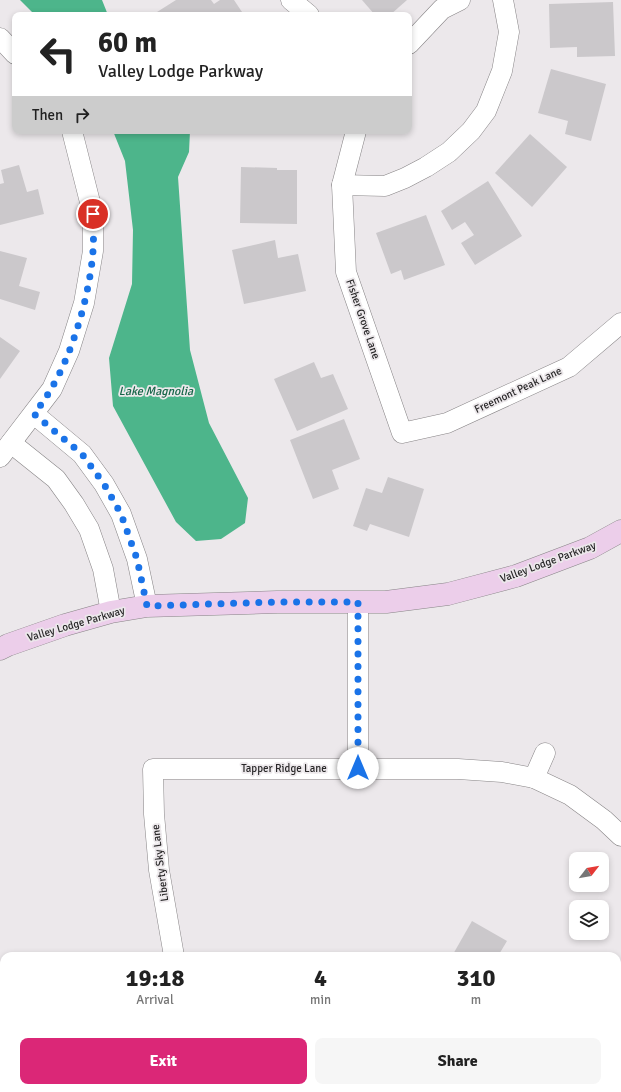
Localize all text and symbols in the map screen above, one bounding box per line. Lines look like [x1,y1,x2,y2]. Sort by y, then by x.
text: 60 m [98,26,157,60]
icon: left [32,28,84,80]
text: Valley Lodge Parkway [98,60,263,82]
icon: right [71,104,93,126]
text: Then [32,106,63,124]
pin [76,197,110,231]
icon: arrive [82,203,104,225]
street label: Fisher Grove Lane [343,277,383,361]
street label: Freemont Peak Lane [472,364,564,416]
water label: Lake Magnolia [119,384,194,399]
street label: Valley Lodge Parkway [498,538,598,585]
street label: Valley Lodge Parkway [26,604,127,644]
position arrow [337,747,379,789]
street label: Tapper Ridge Lane [241,762,327,775]
street label: Liberty Sky Lane [149,824,171,902]
north arrow [569,852,609,892]
map controls [569,852,609,940]
button: layers [569,900,609,940]
text: 19:18 [126,963,184,993]
text: 4 [314,963,327,993]
text: 310 [457,963,495,993]
text: Arrival [136,992,174,1008]
text: min [310,992,331,1008]
text: m [471,992,481,1008]
button: Exit [20,1038,307,1084]
button: Share [315,1038,601,1084]

